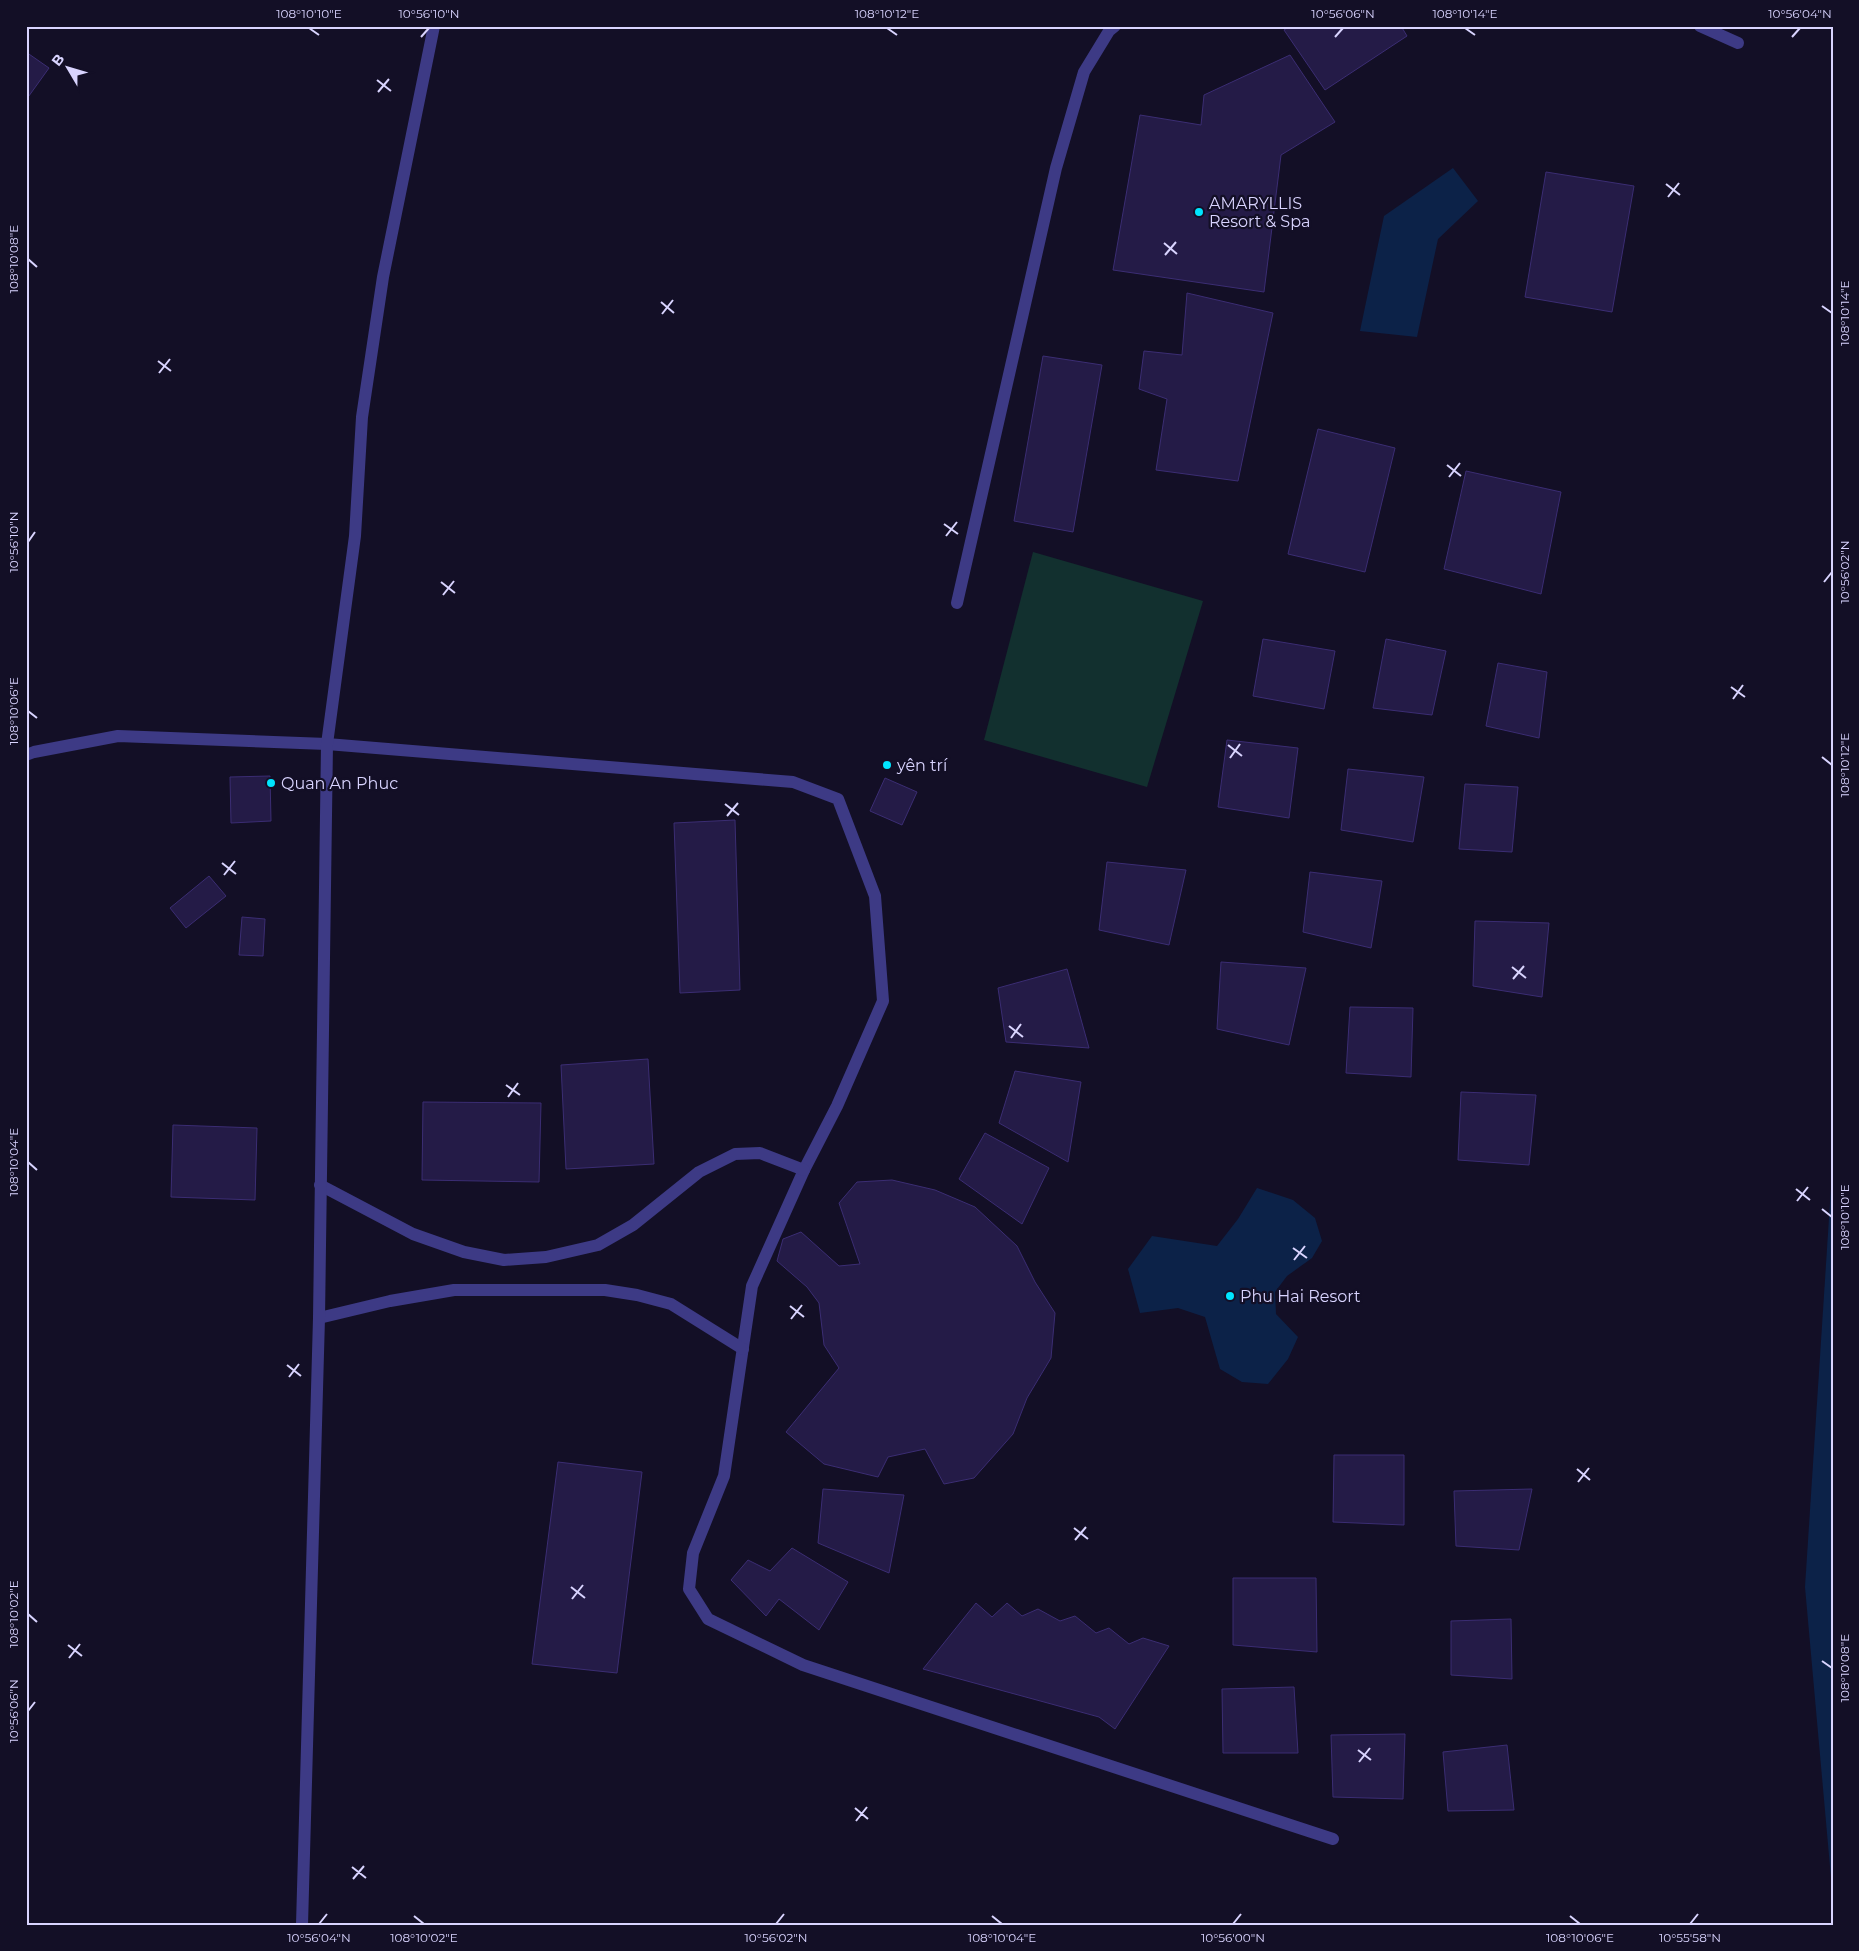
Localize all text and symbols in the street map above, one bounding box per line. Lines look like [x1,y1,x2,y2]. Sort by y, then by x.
text: 108°10'10"E [276,6,342,21]
text: 10°56'10"N [398,6,460,21]
text: 108°10'12"E [855,6,919,21]
text: 10°56'06"N [1311,6,1375,21]
text: 108°10'14"E [1432,6,1498,21]
text: 10°56'04"N [1768,6,1832,21]
north arrow [42,42,92,92]
text: B [47,50,68,70]
place label: AMARYLLIS Resort & Spa [1209,194,1310,231]
marker: AMARYLLIS Resort & Spa [1193,206,1205,218]
text: 108°10'08"E [6,225,21,293]
text: 108°10'14"E [1837,280,1852,346]
text: 10°56'10"N [6,511,21,573]
text: 10°56'02"N [1837,541,1852,603]
text: 108°10'06"E [6,677,21,745]
text: 108°10'12"E [1837,733,1852,797]
place label: yên trí [896,756,948,775]
marker: yên trí [881,759,893,771]
place label: Quan An Phuc [281,774,398,793]
marker: Quan An Phuc [265,777,277,789]
text: 108°10'04"E [6,1128,21,1196]
text: 108°10'10"E [1837,1184,1852,1250]
place label: Phu Hai Resort [1240,1287,1361,1306]
marker: Phu Hai Resort [1224,1290,1236,1302]
text: 108°10'02"E [6,1580,21,1648]
text: 108°10'08"E [1837,1634,1852,1702]
text: 10°56'06"N [6,1679,21,1743]
text: 10°56'04"N [287,1930,351,1945]
text: 108°10'02"E [390,1930,458,1945]
text: 10°56'02"N [745,1930,807,1945]
text: 108°10'04"E [968,1930,1036,1945]
text: 10°56'00"N [1201,1930,1265,1945]
text: 108°10'06"E [1546,1930,1614,1945]
text: 10°55'58"N [1659,1930,1721,1945]

